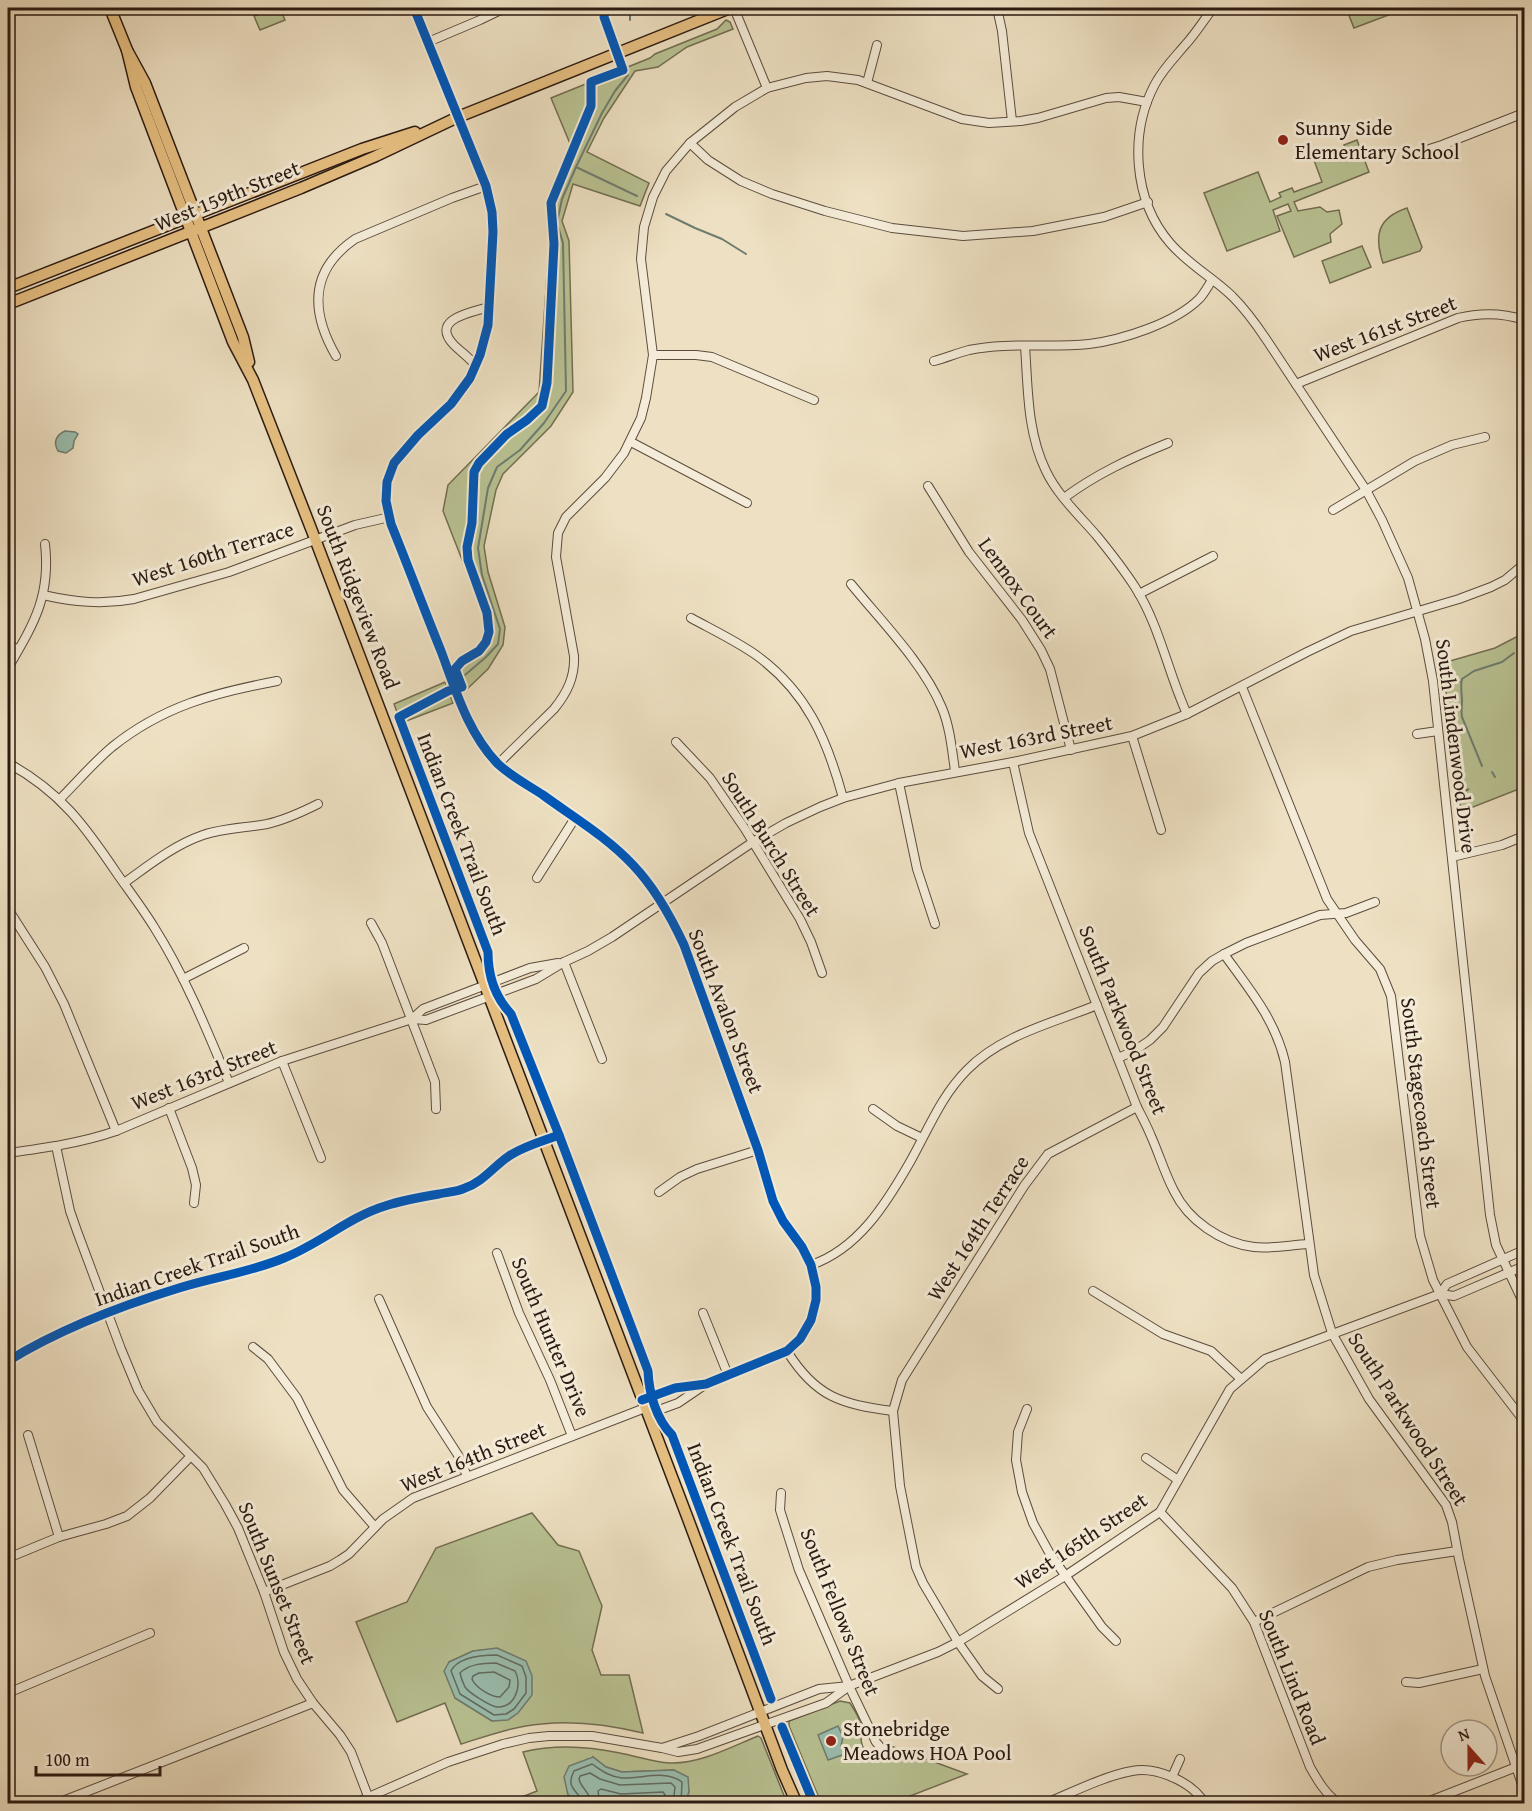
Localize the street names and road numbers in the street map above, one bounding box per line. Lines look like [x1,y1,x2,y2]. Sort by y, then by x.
street label: West 159th Street [149,152,305,239]
street label: West 161st Street [1309,287,1461,370]
street label: South Ridgeview Road [309,500,408,694]
street label: West 160th Terrace [128,513,298,594]
street label: Lennox Court [971,531,1066,645]
street label: South Lindenwood Drive [1428,637,1485,855]
street label: West 163rd Street [957,706,1116,767]
street label: Indian Creek Trail South [410,728,515,940]
street label: South Burch Street [714,765,829,923]
street label: South Parkwood Street [1071,921,1176,1120]
street label: South Avalon Street [681,924,772,1098]
street label: South Stagecoach Street [1393,996,1450,1211]
street label: West 163rd Street [126,1031,282,1118]
street label: West 164th Terrace [919,1149,1037,1307]
street label: Indian Creek Trail South [90,1215,304,1314]
street label: South Hunter Drive [504,1252,599,1422]
street label: South Parkwood Street [1340,1326,1477,1512]
street label: West 164th Street [395,1413,551,1500]
street label: Indian Creek Trail South [680,1438,785,1650]
street label: West 165th Street [1008,1484,1154,1597]
street label: South Sunset Street [231,1497,324,1669]
street label: South Fellows Street [793,1523,889,1701]
street label: South Lind Road [1251,1604,1334,1750]

